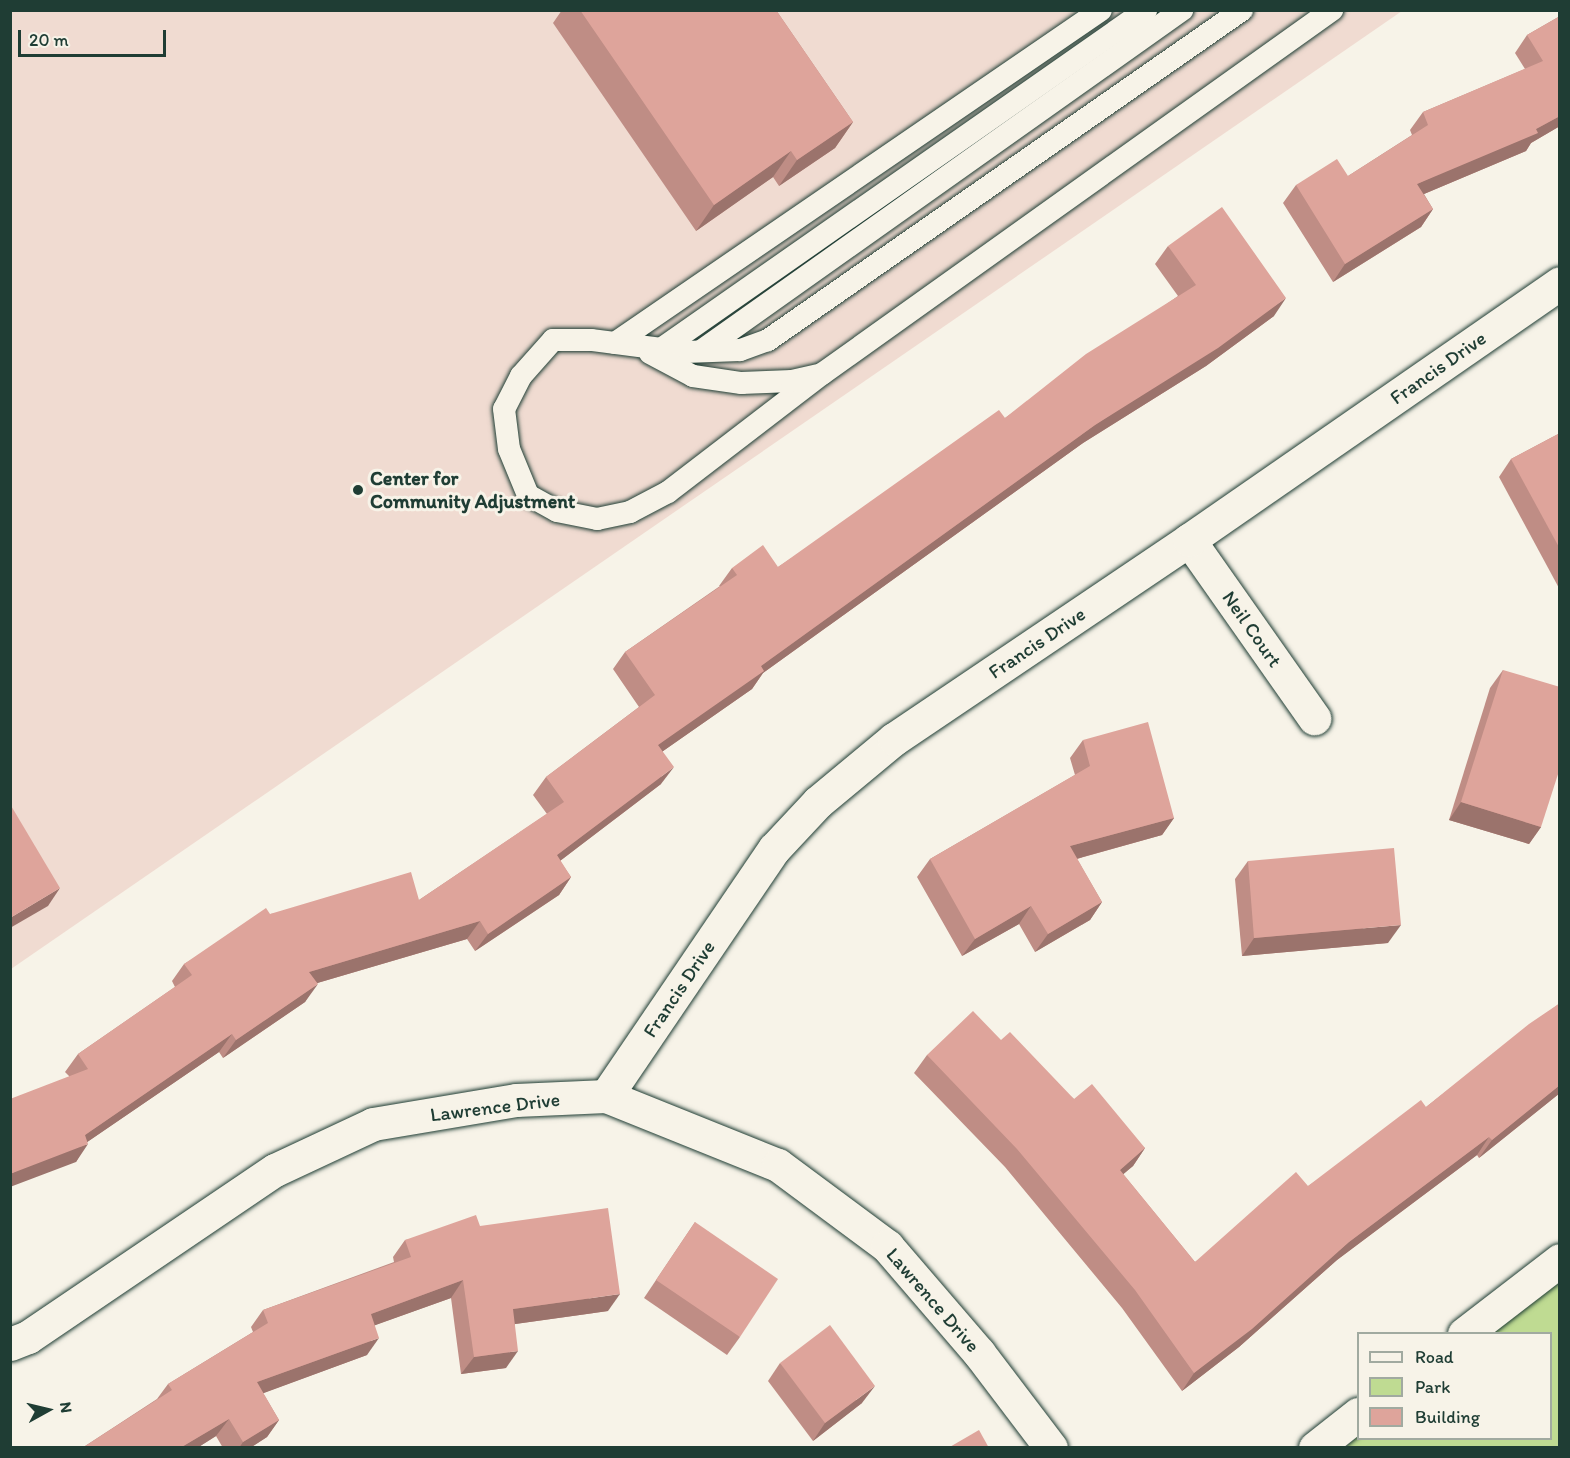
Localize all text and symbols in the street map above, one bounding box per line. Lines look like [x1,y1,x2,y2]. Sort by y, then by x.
scale bar [21,18,170,56]
text: 20 m [29,29,69,51]
street label: Francis Drive [1385,326,1491,410]
place label: Center for Community Adjustment [370,466,576,513]
marker: Center for Community Adjustment [351,483,365,497]
street label: Neil Court [1217,586,1287,672]
street label: Francis Drive [984,602,1090,684]
street label: Francis Drive [638,936,720,1042]
street label: Lawrence Drive [428,1087,562,1127]
street label: Lawrence Drive [881,1243,985,1357]
legend [1357,1332,1552,1440]
text: Road [1415,1346,1454,1368]
text: Park [1415,1376,1450,1398]
north arrow [18,1380,78,1440]
text: N [56,1401,76,1414]
text: Building [1415,1406,1480,1428]

